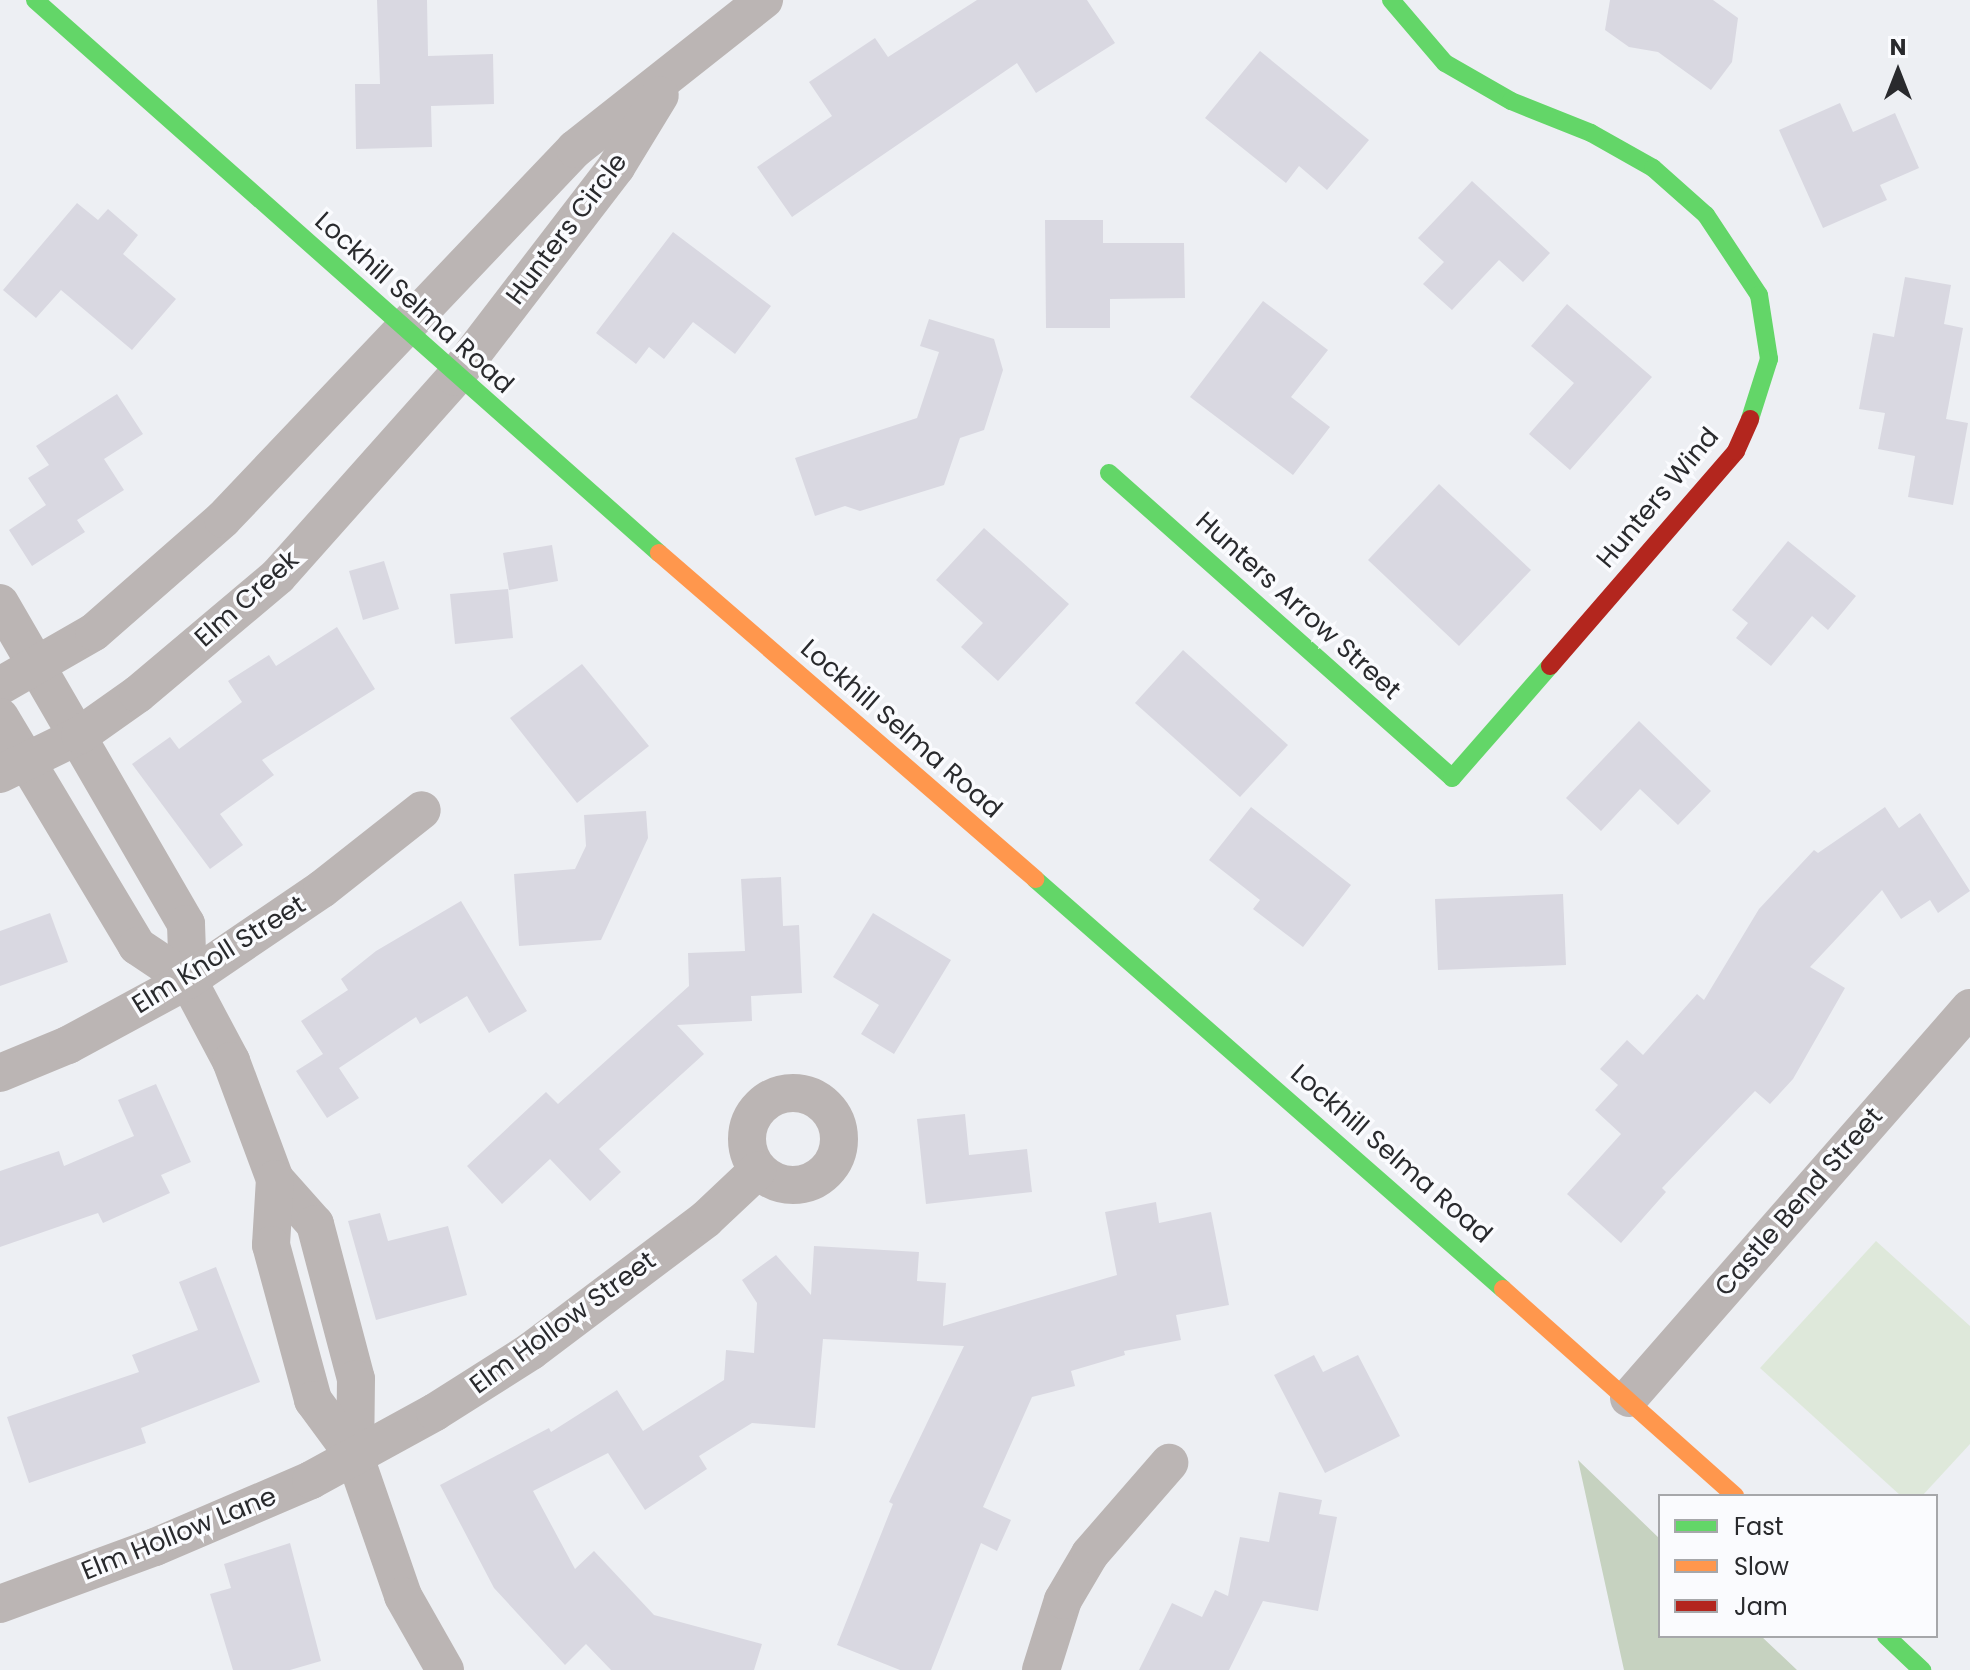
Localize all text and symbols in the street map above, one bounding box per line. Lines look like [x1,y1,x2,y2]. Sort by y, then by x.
north arrow [1858,32,1938,112]
text: N [1890,32,1906,63]
street label: Hunters Circle [500,147,634,311]
street label: Lockhill Selma Road [308,206,520,400]
street label: Hunters Wind [1590,422,1726,574]
street label: Hunters Arrow Street [1189,506,1407,706]
street label: Elm Creek [189,544,305,654]
street label: Lockhill Selma Road [794,633,1008,825]
street label: Elm Knoll Street [127,889,311,1021]
street label: Lockhill Selma Road [1284,1058,1498,1250]
street label: Castle Bend Street [1709,1101,1889,1303]
street label: Elm Hollow Street [464,1245,662,1401]
street label: Elm Hollow Lane [77,1481,281,1587]
legend [1658,1494,1938,1638]
text: Fast [1734,1510,1784,1543]
text: Slow [1734,1550,1789,1583]
text: Jam [1734,1590,1788,1623]

